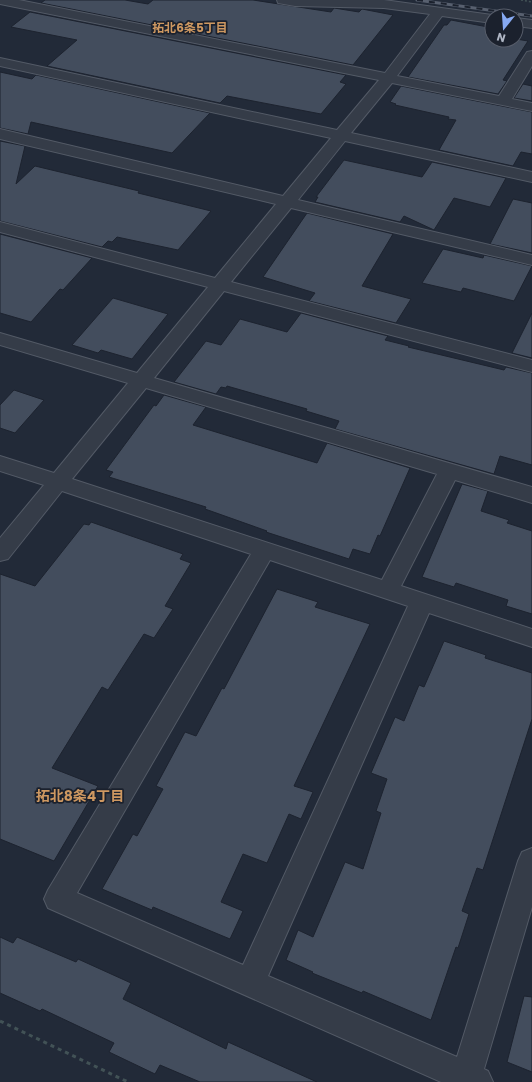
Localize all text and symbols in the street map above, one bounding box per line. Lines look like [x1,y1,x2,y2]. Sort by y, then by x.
north arrow [484,8,524,48]
district label: 拓北6条5丁目 [152,19,228,36]
text: N [495,29,507,46]
district label: 拓北8条4丁目 [36,786,124,806]

